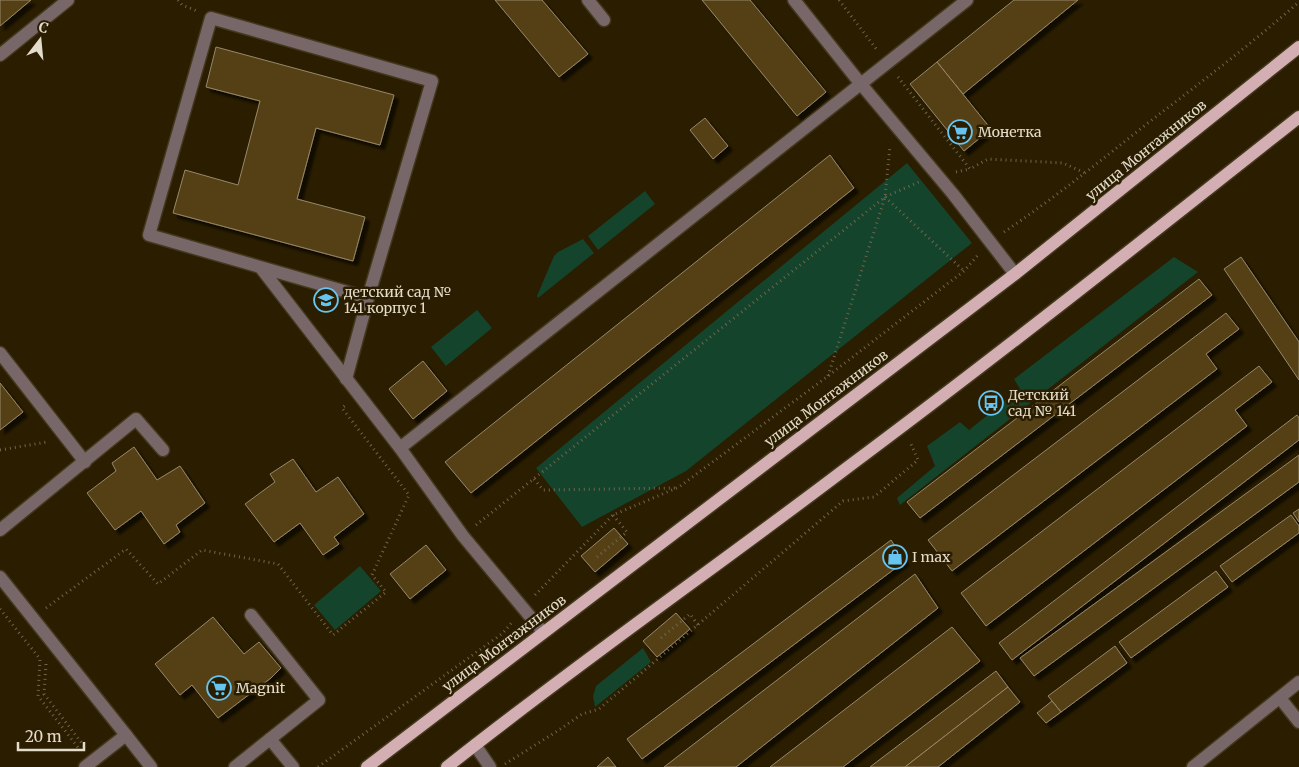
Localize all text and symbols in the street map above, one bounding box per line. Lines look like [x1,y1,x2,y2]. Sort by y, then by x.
north arrow [15,15,65,65]
text: С [37,18,51,37]
street label: улица Монтажников [1082,96,1210,204]
supermarket icon: Монетка [947,119,973,145]
place label: Монетка [978,123,1042,141]
place label: детский сад № 141 корпус 1 [343,283,452,317]
school or university icon: детский сад № 141 корпус 1 [313,287,339,313]
street label: улица Монтажников [761,346,891,450]
place label: Детский сад № 141 [1008,386,1076,420]
bus stop icon: Детский сад № 141 [978,390,1004,416]
shop icon: I max [882,544,908,570]
place label: I max [912,548,951,566]
street label: улица Монтажников [439,591,569,695]
supermarket icon: Magnit [206,675,232,701]
place label: Magnit [236,679,286,697]
scale bar [18,720,84,752]
text: 20 m [25,727,62,746]

